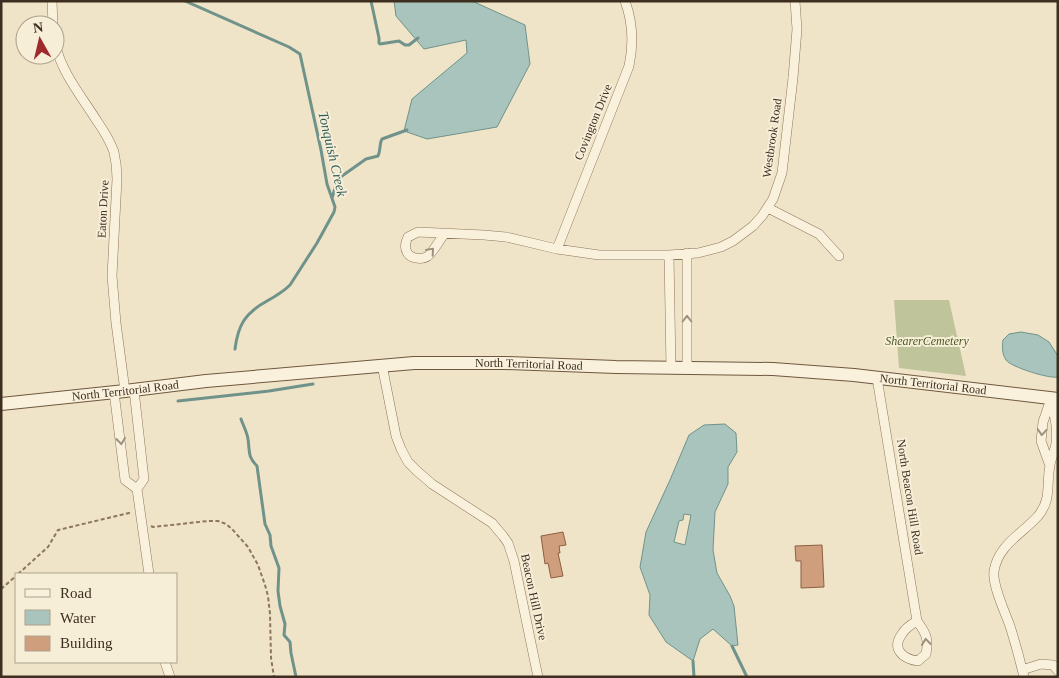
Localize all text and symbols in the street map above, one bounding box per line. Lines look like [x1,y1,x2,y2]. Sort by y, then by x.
north arrow [15,15,65,65]
text: N [32,19,44,36]
street label: Covington Drive [571,82,615,162]
street label: Westbrook Road [759,97,785,179]
water label: Tonquish Creek [315,110,350,199]
street label: Eaton Drive [94,180,112,238]
one-way arrow [425,247,434,256]
one-way arrow [682,315,692,323]
park label: ShearerCemetery [885,334,969,348]
street label: North Territorial Road [475,356,583,373]
street label: North Territorial Road [879,371,987,398]
street label: North Territorial Road [71,377,180,404]
one-way arrow [1037,429,1048,437]
one-way arrow [115,436,125,445]
street label: North Beacon Hill Road [894,438,926,556]
street label: Beacon Hill Drive [518,553,550,641]
legend [15,573,178,663]
text: Road [60,585,92,601]
text: Water [60,610,95,626]
text: Building [60,635,113,651]
one-way arrow [921,638,932,646]

